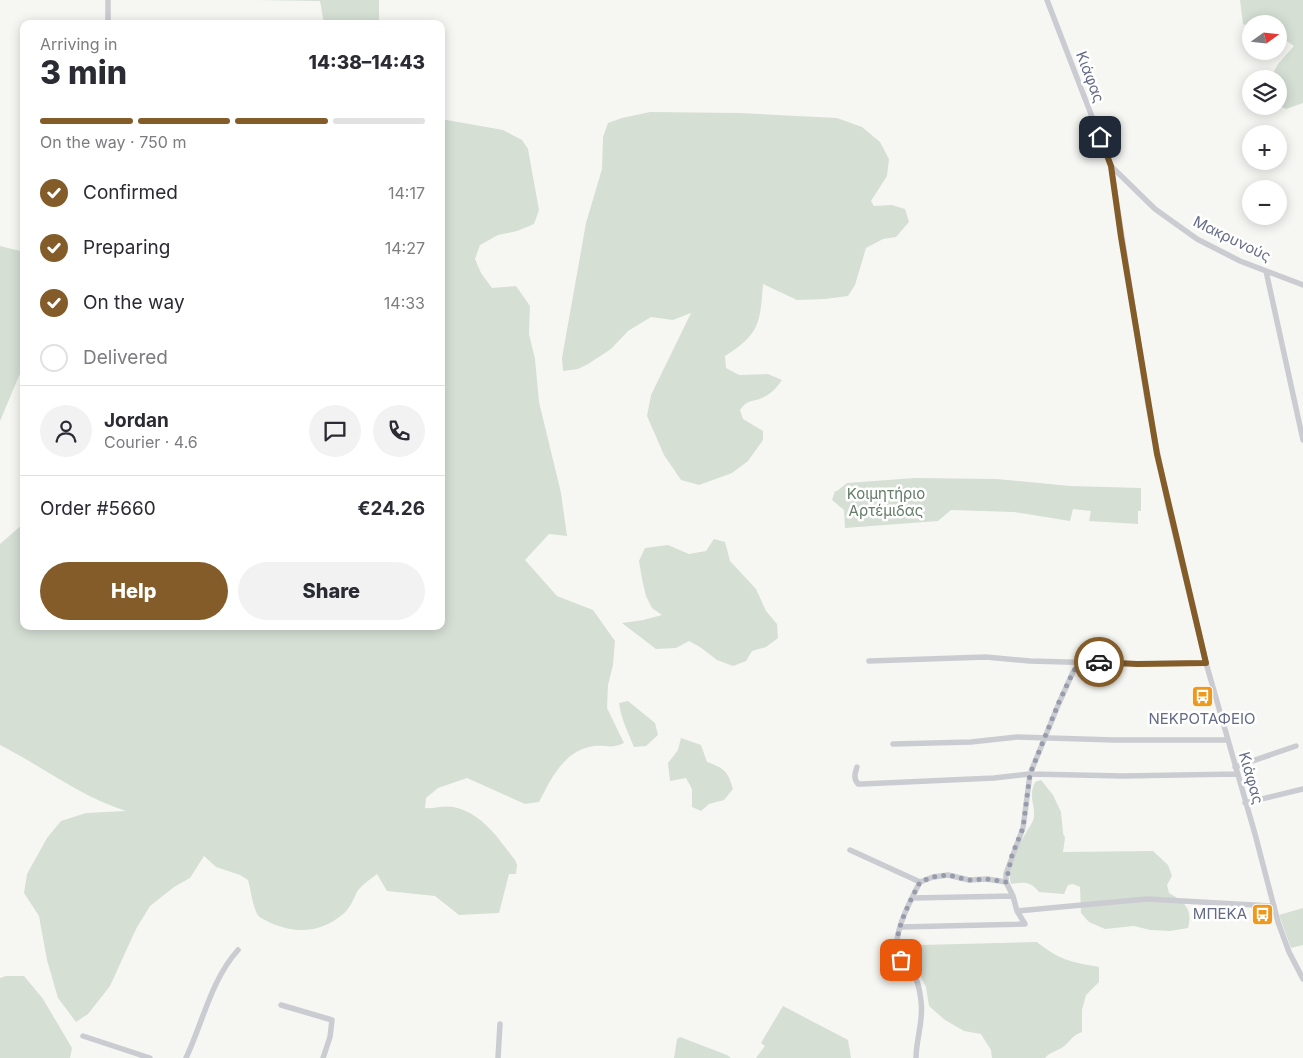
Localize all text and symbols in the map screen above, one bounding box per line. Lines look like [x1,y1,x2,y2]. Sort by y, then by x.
north arrow [1242,15,1288,60]
map controls [1242,15,1287,225]
text: Arriving in [40,34,117,54]
street label: Κιάφας [1072,48,1109,105]
text: 14:38–14:43 [309,51,425,74]
text: 3 min [40,53,127,92]
button: layers [1242,70,1287,115]
pin [1079,116,1121,158]
icon: home [1086,123,1114,151]
button: + [1242,125,1287,170]
text: On the way · 750 m [40,132,186,152]
icon: check [40,179,68,207]
button: − [1242,180,1287,225]
text: Confirmed [83,181,178,204]
text: 14:17 [388,183,425,203]
street label: Μακρυνούς [1190,212,1274,266]
icon: check [40,234,68,262]
text: Preparing [83,236,170,259]
text: 14:27 [385,238,425,258]
icon: check [40,289,68,317]
text: On the way [83,291,185,314]
text: 14:33 [384,293,425,313]
text: Delivered [83,346,168,369]
button: person [40,405,92,457]
button: chat [309,405,361,457]
button: phone [373,405,425,457]
text: Jordan [104,409,169,432]
text: Courier · 4.6 [104,432,198,452]
park label: Κοιμητήριο Αρτέμιδας [847,484,925,520]
text: Order #5660 [40,497,156,520]
text: €24.26 [357,497,425,520]
button: Help [40,562,228,620]
button: Share [238,562,425,620]
courier [1074,637,1124,687]
icon: car [1085,648,1113,676]
bus stop icon: ΝΕΚΡΟΤΑΦΕΙΟ [1190,684,1214,708]
place label: ΝΕΚΡΟΤΑΦΕΙΟ [1149,709,1255,728]
street label: Κιάφας [1235,750,1268,806]
bus stop icon: ΜΠΕΚΑ [1251,902,1275,926]
place label: ΜΠΕΚΑ [1193,904,1247,923]
pin [880,939,922,981]
icon: bag [887,946,915,974]

